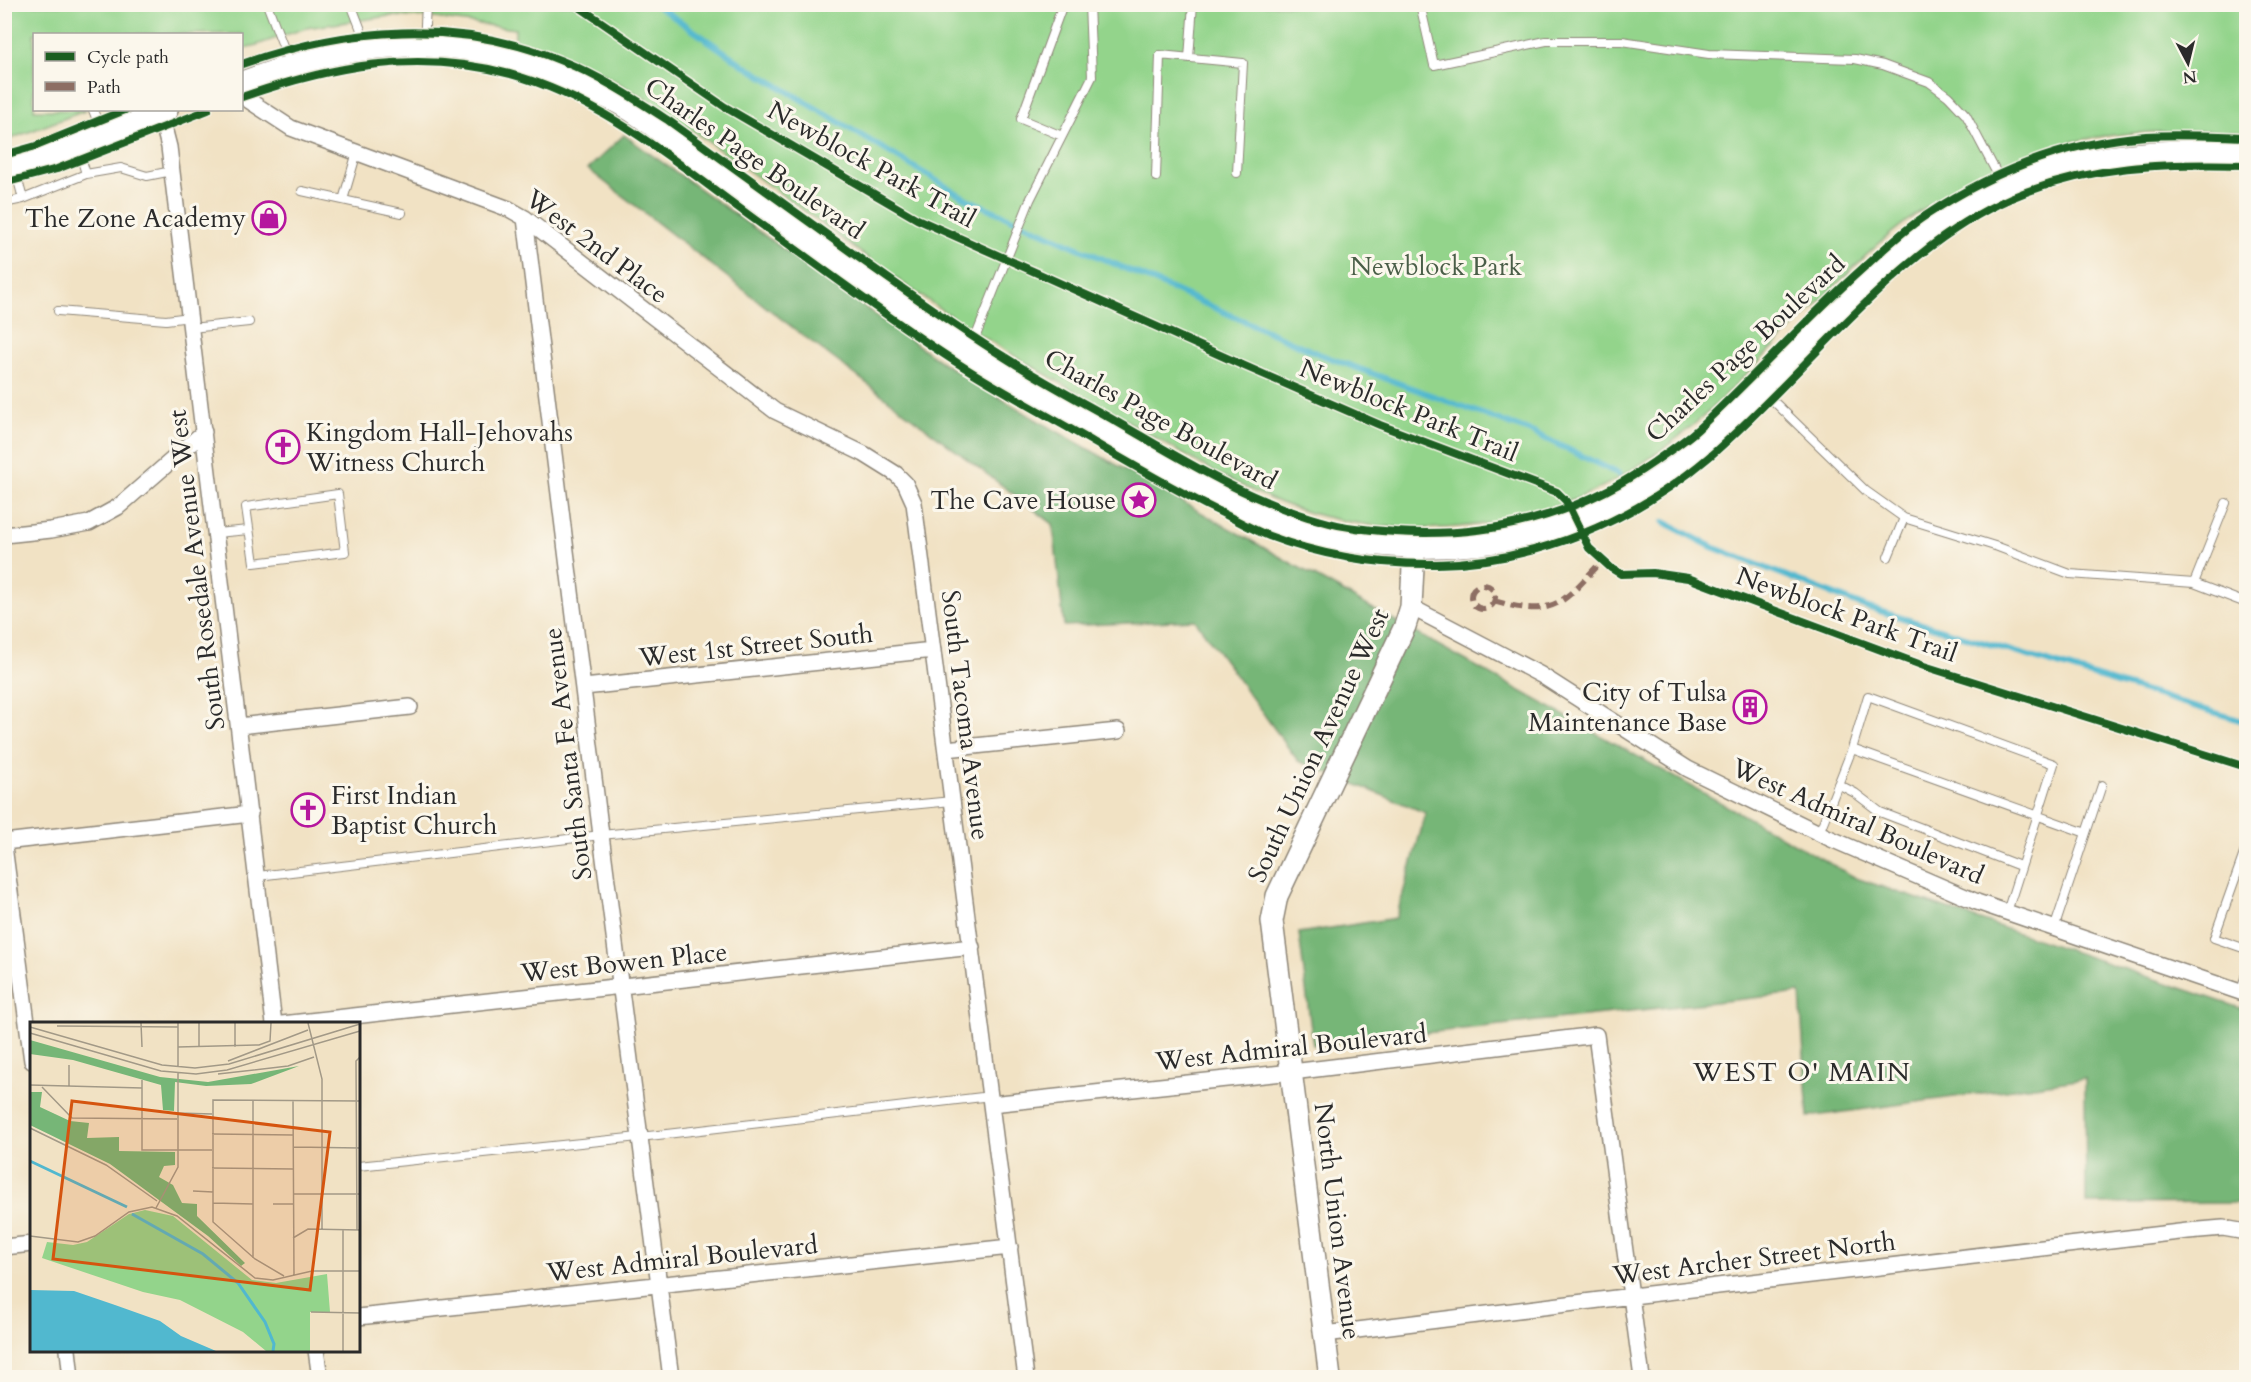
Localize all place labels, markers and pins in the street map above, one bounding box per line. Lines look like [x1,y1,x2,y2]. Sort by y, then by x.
shop icon: The Zone Academy [251,200,287,236]
place label: The Zone Academy [25,201,246,236]
place label: Kingdom Hall-Jehovahs Witness Church [305,415,573,480]
church icon: Kingdom Hall-Jehovahs Witness Church [265,429,301,465]
place icon: The Cave House [1121,482,1157,518]
place label: The Cave House [930,483,1116,518]
place label: City of Tulsa Maintenance Base [1528,675,1727,740]
building icon: City of Tulsa Maintenance Base [1732,689,1768,725]
place label: First Indian Baptist Church [331,778,497,843]
church icon: First Indian Baptist Church [290,792,326,828]

